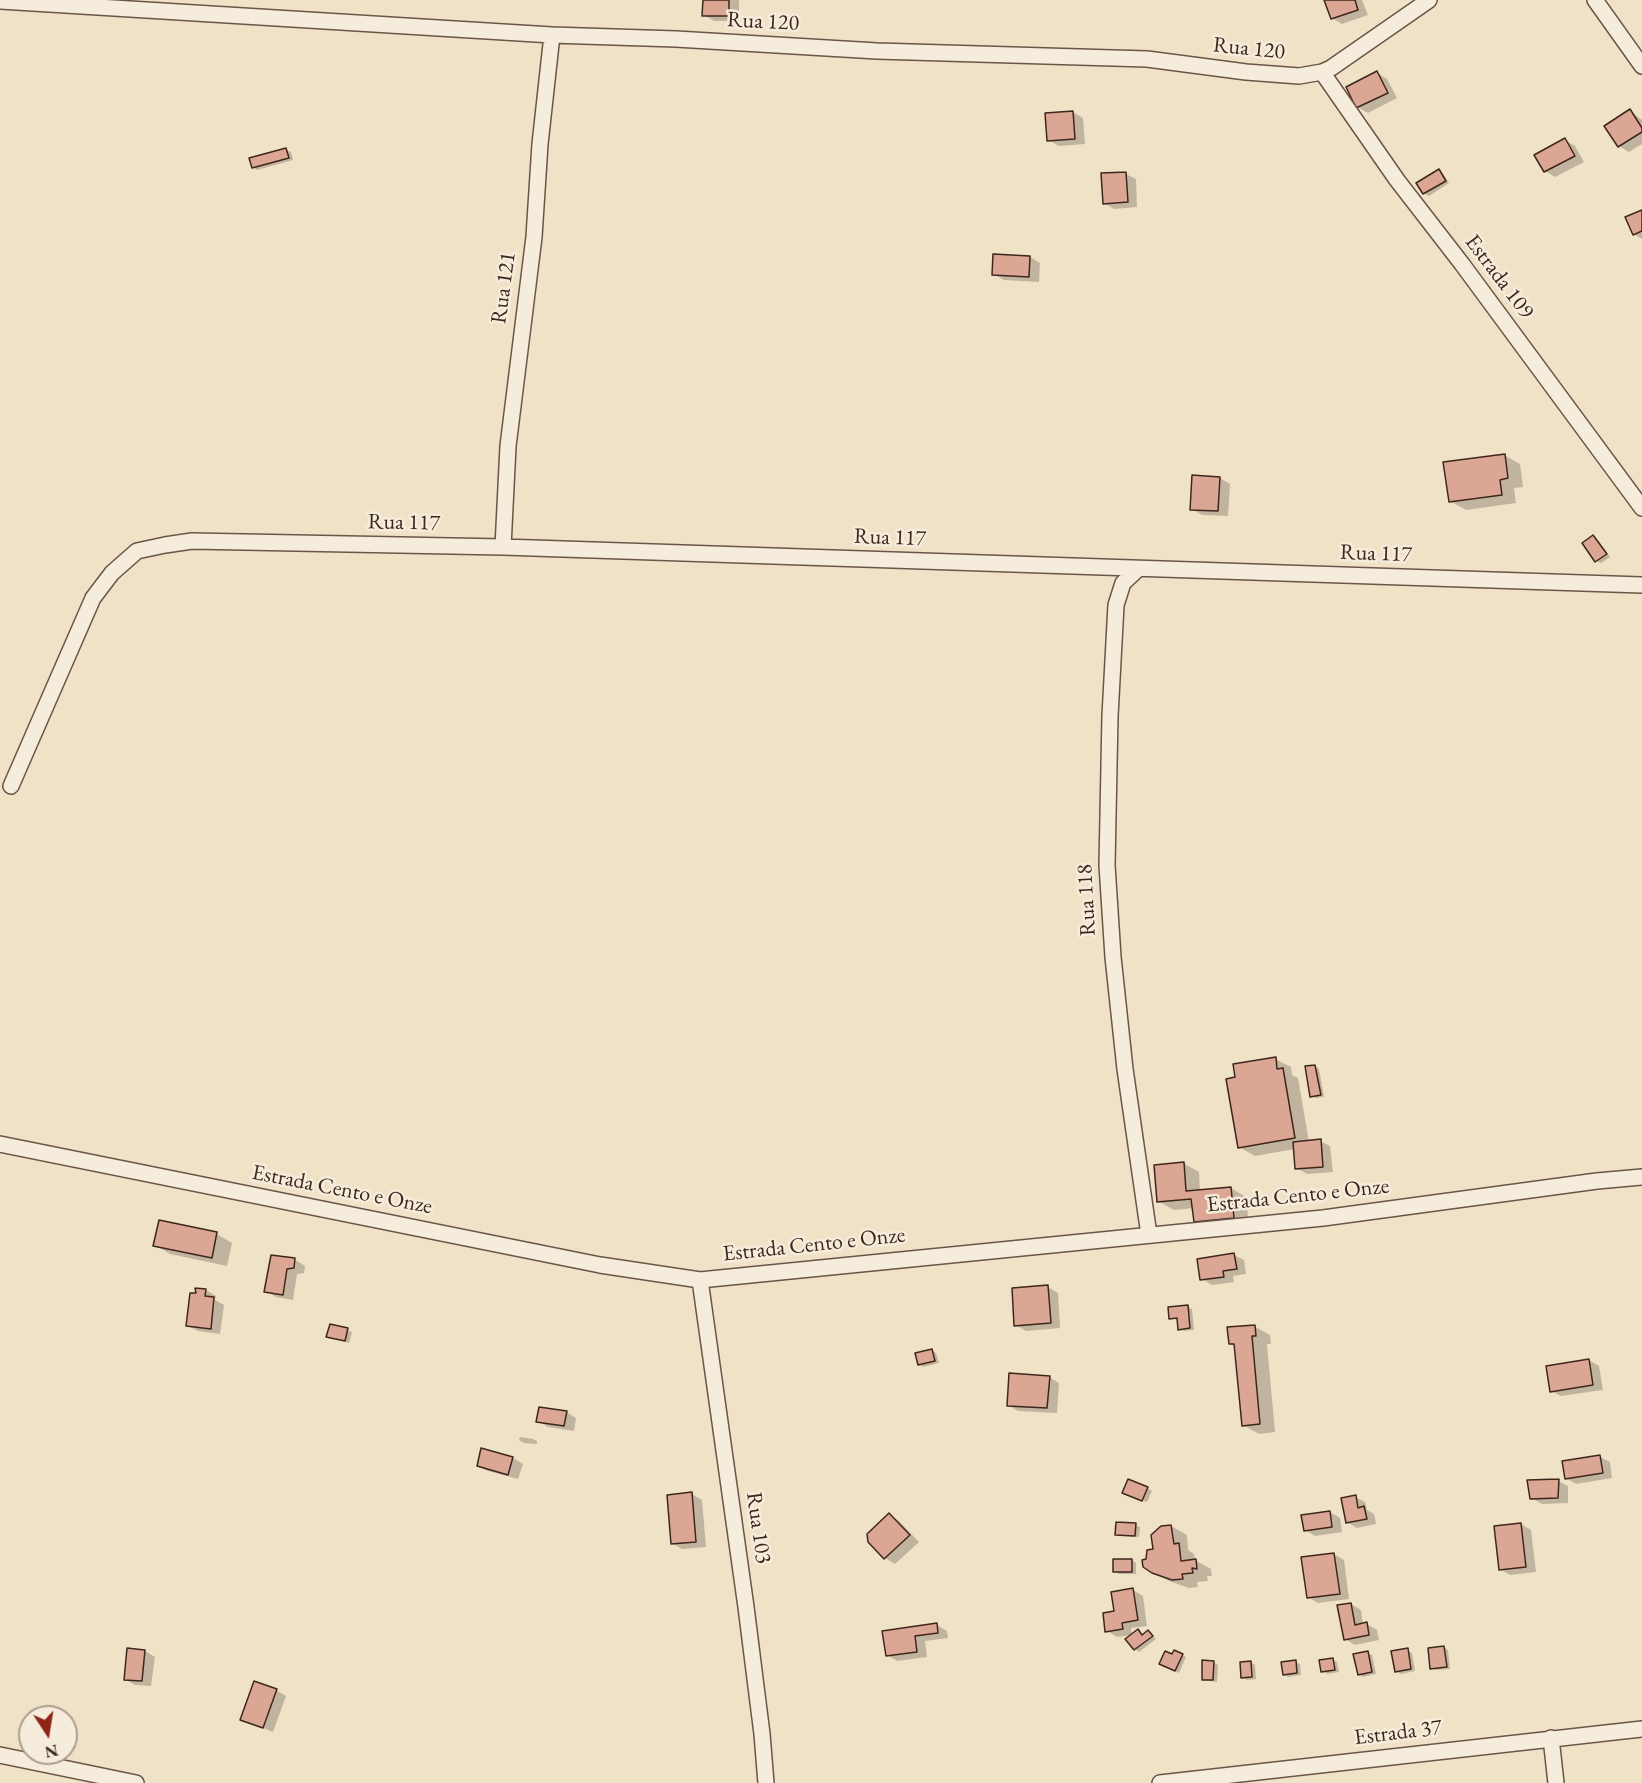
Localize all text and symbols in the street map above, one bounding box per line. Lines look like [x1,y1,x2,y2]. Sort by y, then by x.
street label: Rua 120 [726,7,800,37]
street label: Rua 120 [1212,32,1286,66]
street label: Estrada 109 [1459,230,1539,324]
street label: Rua 121 [486,250,522,326]
street label: Rua 117 [368,509,440,537]
street label: Rua 117 [853,524,927,552]
street label: Rua 117 [1339,540,1413,568]
street label: Rua 118 [1072,863,1102,937]
street label: Estrada Cento e Onze [250,1160,434,1220]
street label: Estrada Cento e Onze [1206,1173,1390,1219]
street label: Estrada Cento e Onze [722,1222,906,1268]
street label: Rua 103 [740,1490,776,1566]
north arrow [18,1705,78,1765]
street label: Estrada 37 [1353,1715,1443,1751]
text: N [43,1740,60,1763]

